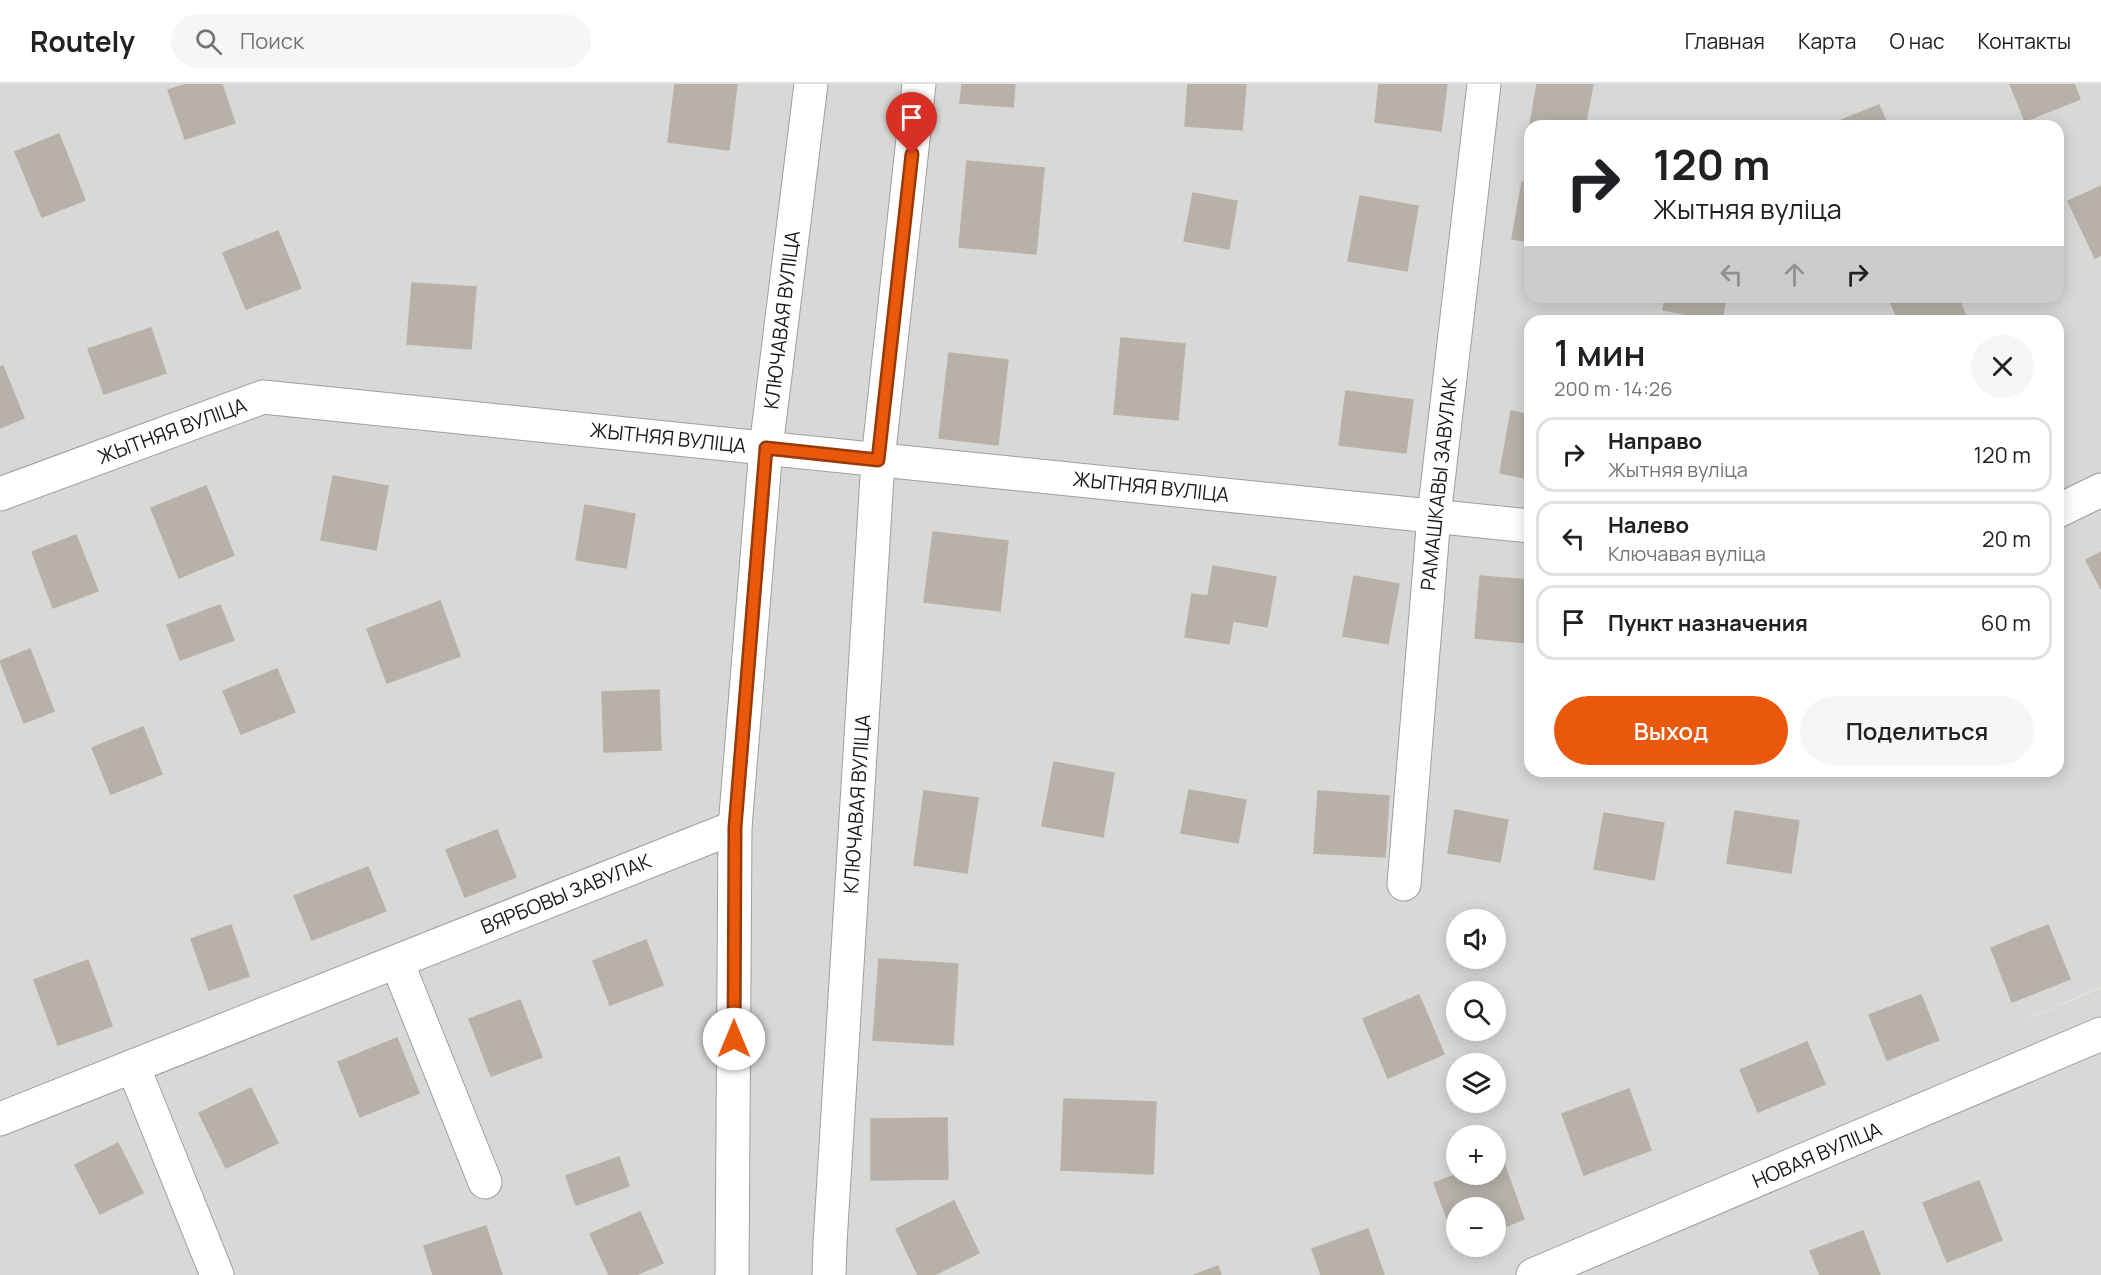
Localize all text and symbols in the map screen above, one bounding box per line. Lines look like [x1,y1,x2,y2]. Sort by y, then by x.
search box [171,14,591,68]
text: Routely [30,22,135,60]
icon: search [192,25,225,58]
text: Поиск [240,26,304,56]
text: Главная [1685,27,1765,55]
text: Карта [1798,27,1856,55]
text: О нас [1889,27,1945,55]
text: Контакты [1978,27,2071,55]
pin [886,92,937,154]
icon: arrive [895,101,928,134]
text: 120 m [1653,135,1770,193]
icon: right [1554,144,1632,222]
text: Жытняя вуліца [1653,190,1842,227]
street label: КЛЮЧАВАЯ ВУЛІЦА [757,229,806,411]
icon: left [1715,258,1748,291]
icon: ahead [1778,258,1811,291]
icon: right [1841,258,1874,291]
text: 1 мин [1554,328,1646,377]
button: close [1971,335,2034,398]
text: 200 m · 14:26 [1554,375,1673,402]
street label: РАМАШКАВЫ ЗАВУЛАК [1414,376,1463,592]
street label: ЖЫТНЯЯ ВУЛІЦА [94,391,250,470]
street label: ЖЫТНЯЯ ВУЛІЦА [589,416,748,459]
text: Направо [1608,426,1702,456]
icon: right [1557,438,1590,471]
text: 120 m [1973,440,2031,470]
text: Жытняя вуліца [1608,456,1748,483]
street label: ЖЫТНЯЯ ВУЛІЦА [1072,465,1231,508]
text: Налево [1608,510,1689,540]
icon: left [1557,522,1590,555]
text: 20 m [1982,524,2031,554]
text: Ключавая вуліца [1608,540,1766,567]
icon: arrive [1557,606,1590,639]
text: Пункт назначения [1608,608,1808,638]
text: 60 m [1981,608,2031,638]
button: Выход [1554,696,1788,765]
button: Поделиться [1800,696,2034,765]
street label: КЛЮЧАВАЯ ВУЛІЦА [837,713,876,895]
street label: ВЯРБОВЫ ЗАВУЛАК [477,847,655,940]
map controls [1446,909,1506,1257]
button: sound [1446,909,1506,969]
button: search [1446,981,1506,1041]
position arrow [702,1007,766,1071]
button: layers [1446,1053,1506,1113]
street label: НОВАЯ ВУЛІЦА [1748,1115,1886,1194]
button: + [1446,1125,1506,1185]
button: − [1446,1197,1506,1257]

